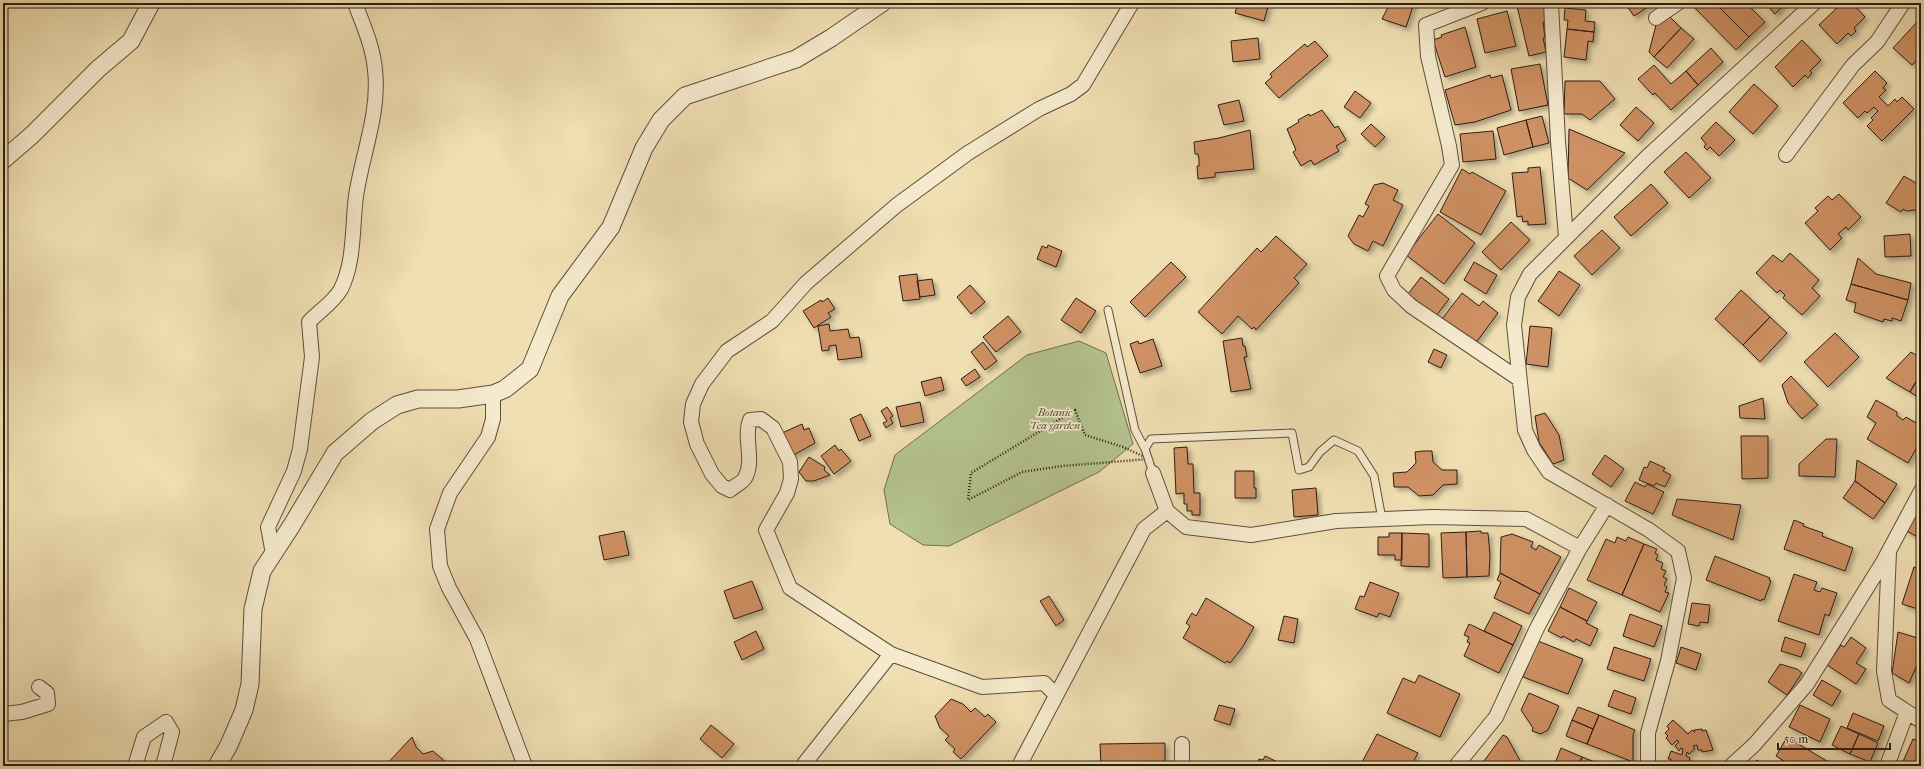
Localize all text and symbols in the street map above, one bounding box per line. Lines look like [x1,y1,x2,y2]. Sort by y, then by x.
park label: Botanic Tea garden [1030,406,1080,432]
scale bar [1778,725,1890,751]
text: 50 m [1784,732,1808,746]

